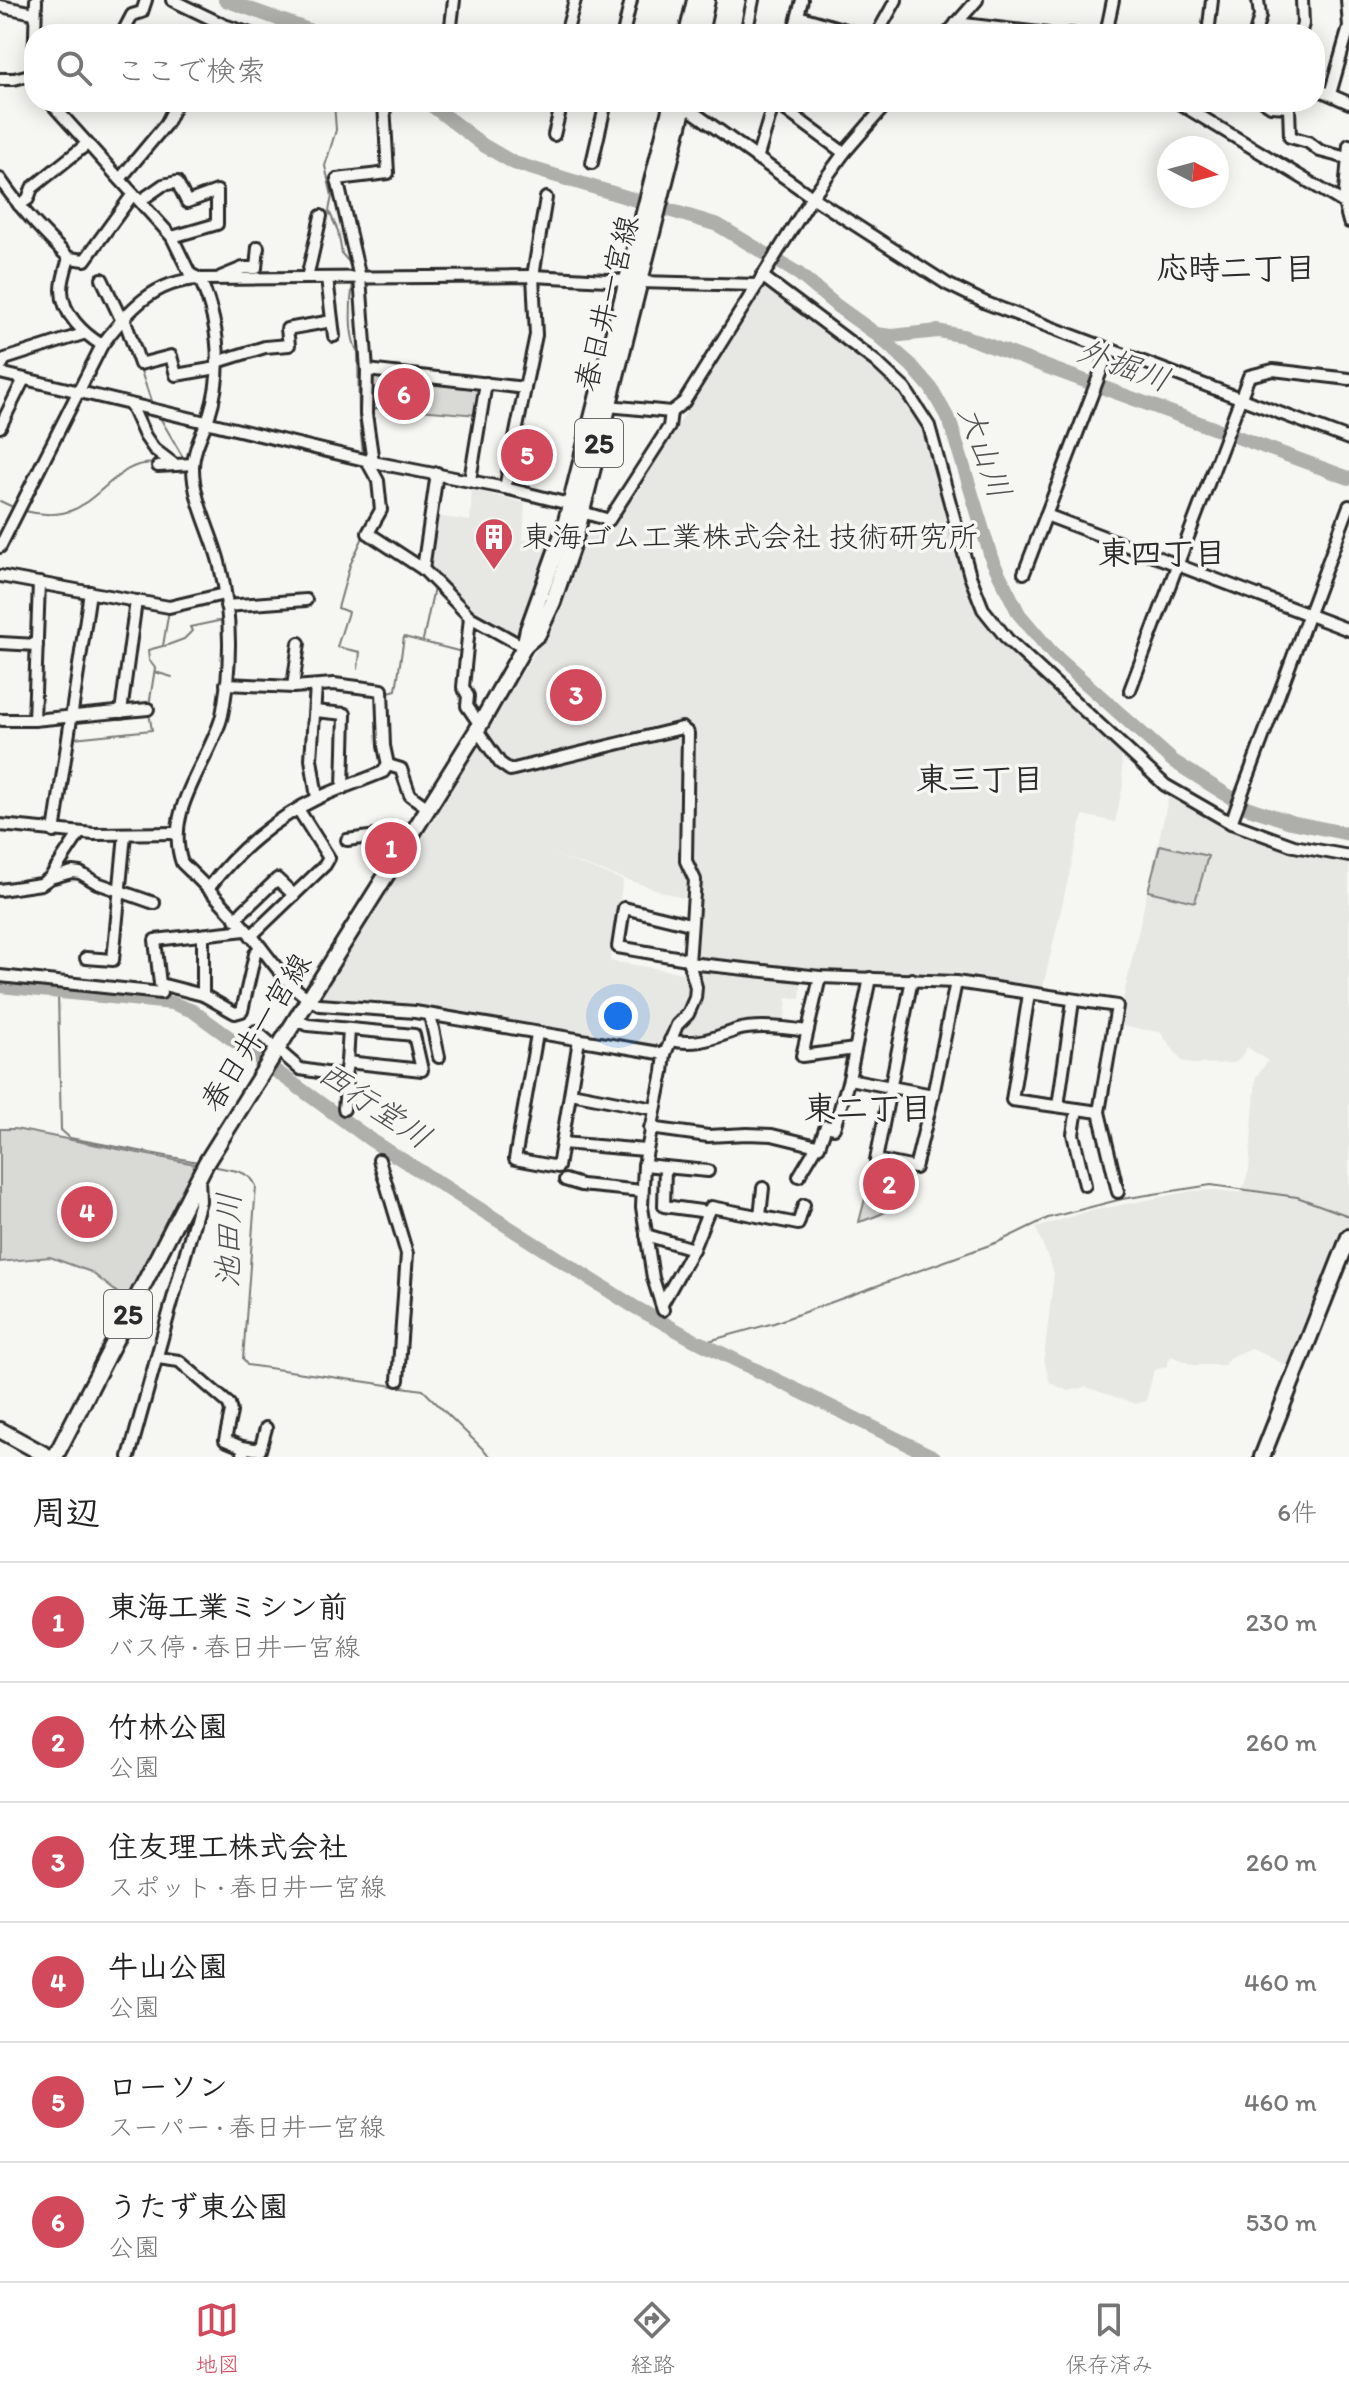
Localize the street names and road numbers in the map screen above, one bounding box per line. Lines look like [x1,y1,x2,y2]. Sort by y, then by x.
street label: 春日井一宮線 [567,211,646,395]
road number: 25 [575,419,623,467]
street label: 春日井一宮線 [192,946,319,1118]
road number: 25 [104,1290,152,1338]

